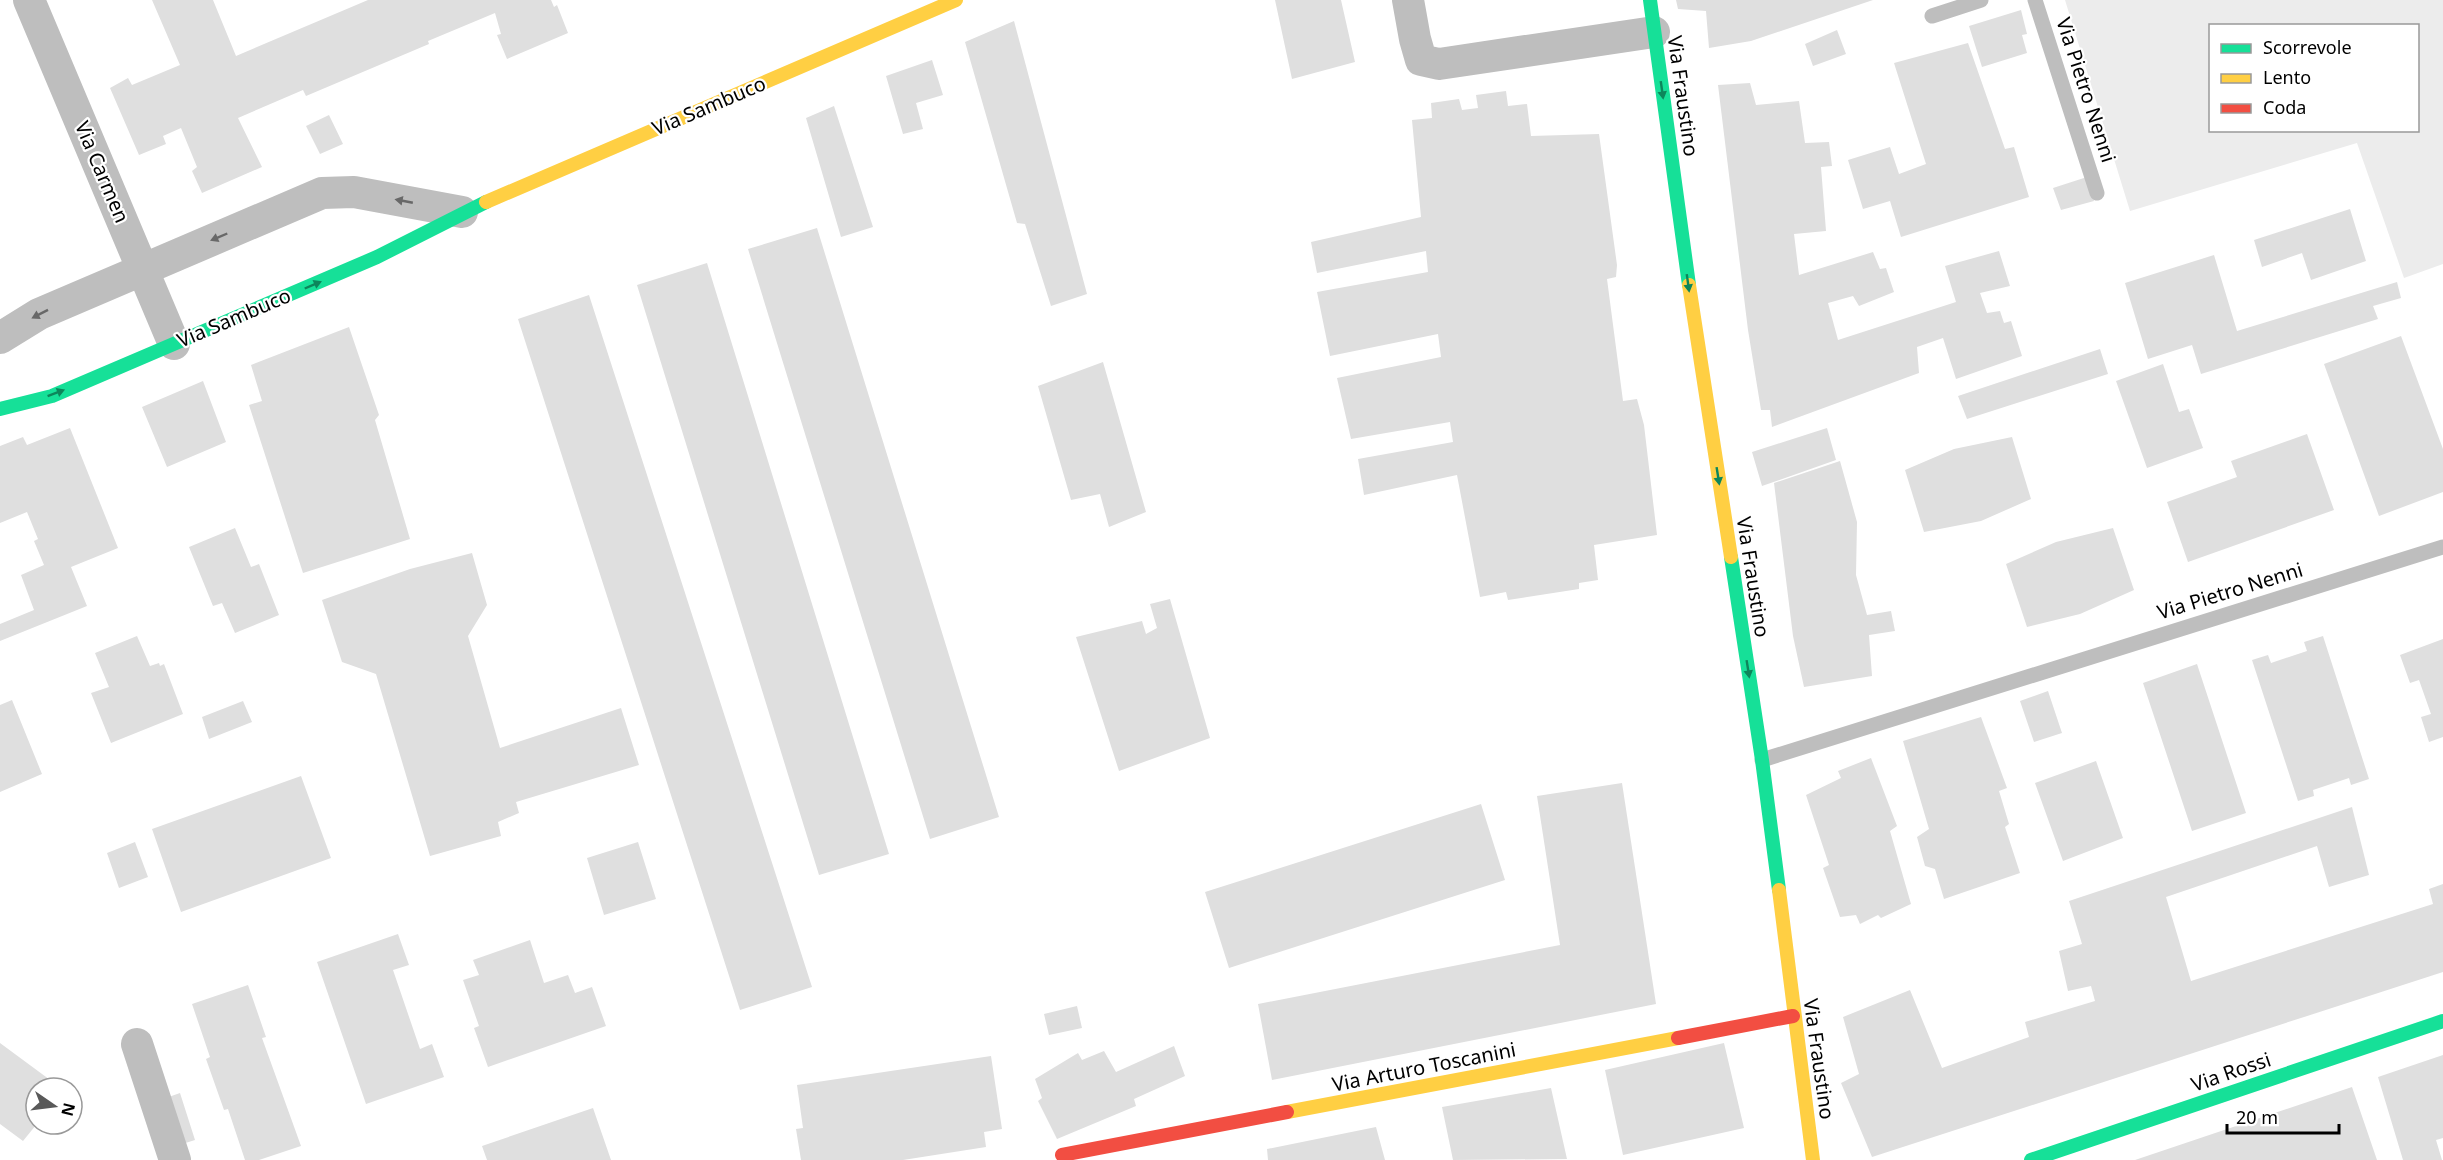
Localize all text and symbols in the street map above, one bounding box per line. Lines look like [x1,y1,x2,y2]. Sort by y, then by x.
street label: Via Pietro Nenni [2050,14,2123,166]
legend [2209,24,2419,132]
street label: Via Fraustino [1662,34,1705,158]
text: Scorrevole [2263,35,2352,59]
text: Lento [2263,65,2311,89]
street label: Via Sambuco [648,70,770,142]
one-way arrow [1658,81,1667,100]
text: Coda [2263,95,2306,119]
street label: Via Carmen [69,117,136,227]
one-way arrow [394,196,413,205]
one-way arrow [210,233,228,242]
one-way arrow [1684,274,1693,293]
one-way arrow [304,279,322,289]
street label: Via Sambuco [173,282,295,354]
one-way arrow [31,309,48,319]
one-way arrow [47,388,65,398]
one-way arrow [1713,467,1722,486]
street label: Via Fraustino [1731,515,1776,639]
street label: Via Pietro Nenni [2154,556,2306,625]
one-way arrow [1743,659,1752,678]
street label: Via Fraustino [1798,997,1841,1121]
street label: Via Arturo Toscanini [1330,1035,1518,1098]
street label: Via Rossi [2187,1045,2274,1098]
north arrow [24,1076,84,1136]
scale bar [2227,1097,2340,1135]
text: N [56,1101,81,1119]
text: 20 m [2236,1105,2278,1129]

